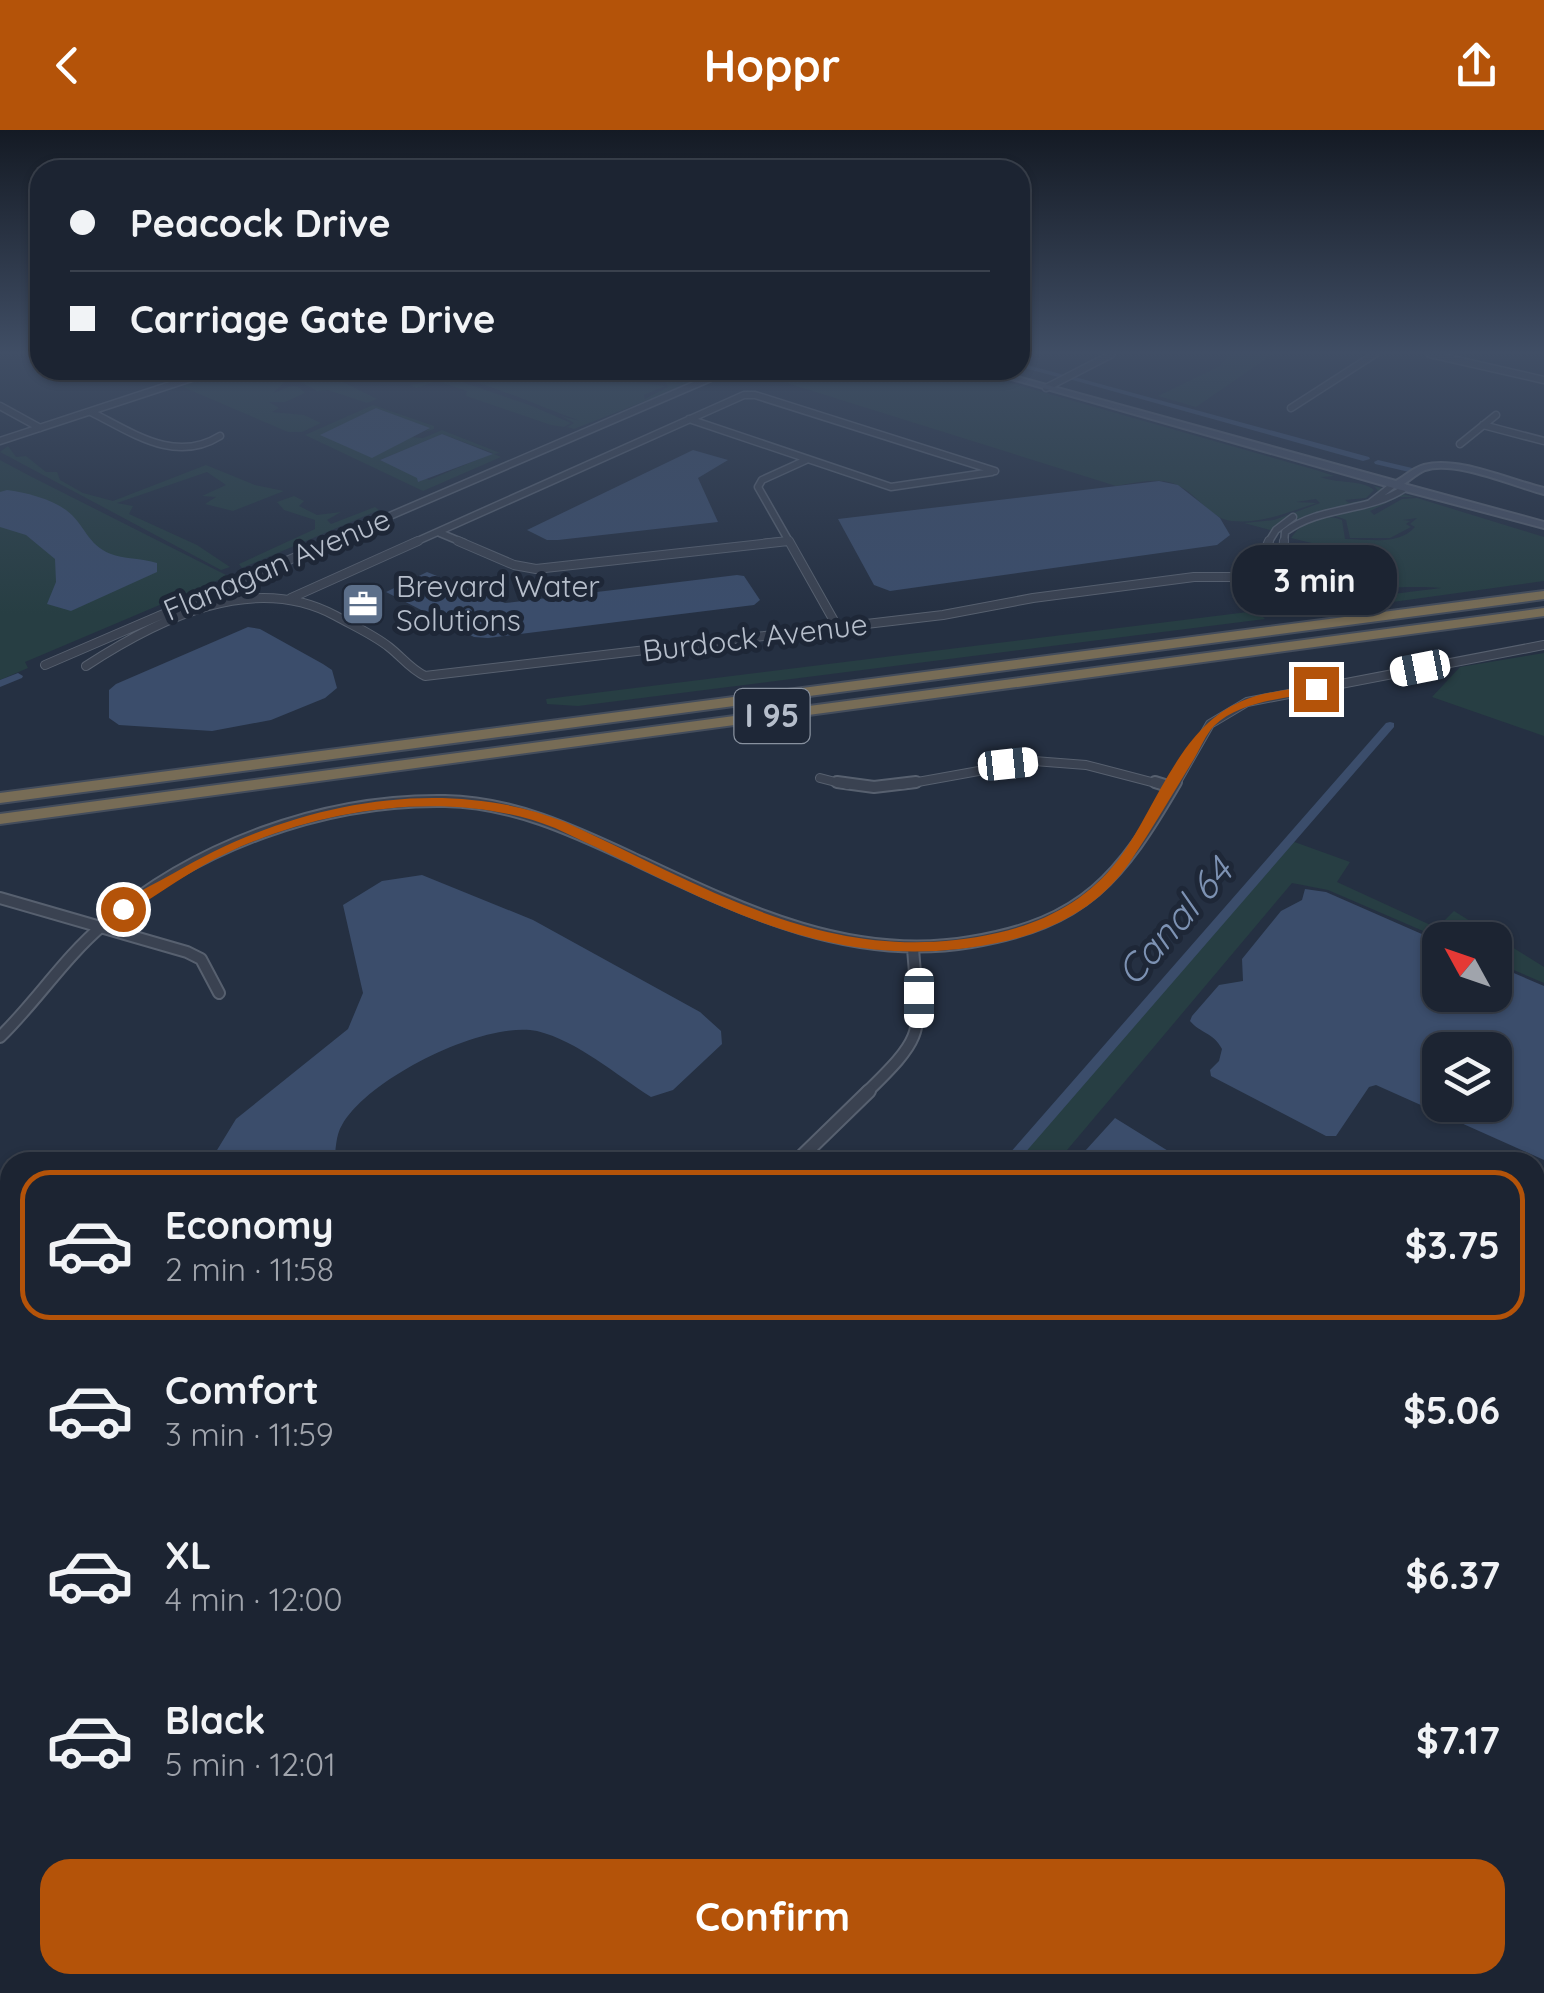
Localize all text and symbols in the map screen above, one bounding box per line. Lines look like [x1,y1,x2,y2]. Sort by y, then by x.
text: Hoppr [704,37,840,93]
icon: back [40,38,95,93]
icon: share [1449,38,1504,93]
text: Peacock Drive [130,199,391,247]
text: Carriage Gate Drive [130,295,496,343]
street label: Flanagan Avenue [158,499,396,629]
callout: 3 min [1234,544,1398,614]
text: 3 min [1273,560,1356,600]
place label: Brevard Water Solutions [396,567,600,639]
office icon: Brevard Water Solutions [340,581,386,627]
street label: Burdock Avenue [640,604,869,670]
car [1388,648,1452,688]
route end [1294,667,1339,712]
road number: I 95 [734,689,810,743]
car [977,746,1039,782]
water label: Canal 64 [1106,846,1244,995]
route start [101,887,146,932]
north arrow [1422,922,1512,1012]
map controls [1422,922,1512,1122]
car [904,968,934,1028]
button: layers [1422,1032,1512,1122]
icon: car [45,1200,135,1290]
text: Economy [165,1201,334,1249]
text: $3.75 [1405,1221,1500,1269]
text: 2 min · 11:58 [165,1249,334,1289]
icon: car [45,1365,135,1455]
text: Comfort [165,1366,319,1414]
text: $5.06 [1403,1386,1500,1434]
text: 3 min · 11:59 [165,1414,334,1454]
icon: car [45,1530,135,1620]
text: XL [165,1531,211,1579]
text: $6.37 [1406,1551,1500,1599]
text: 4 min · 12:00 [165,1579,342,1619]
icon: car [45,1695,135,1785]
text: Black [165,1696,265,1744]
text: $7.17 [1416,1716,1500,1764]
text: 5 min · 12:01 [165,1744,336,1784]
button: Confirm [40,1859,1505,1974]

